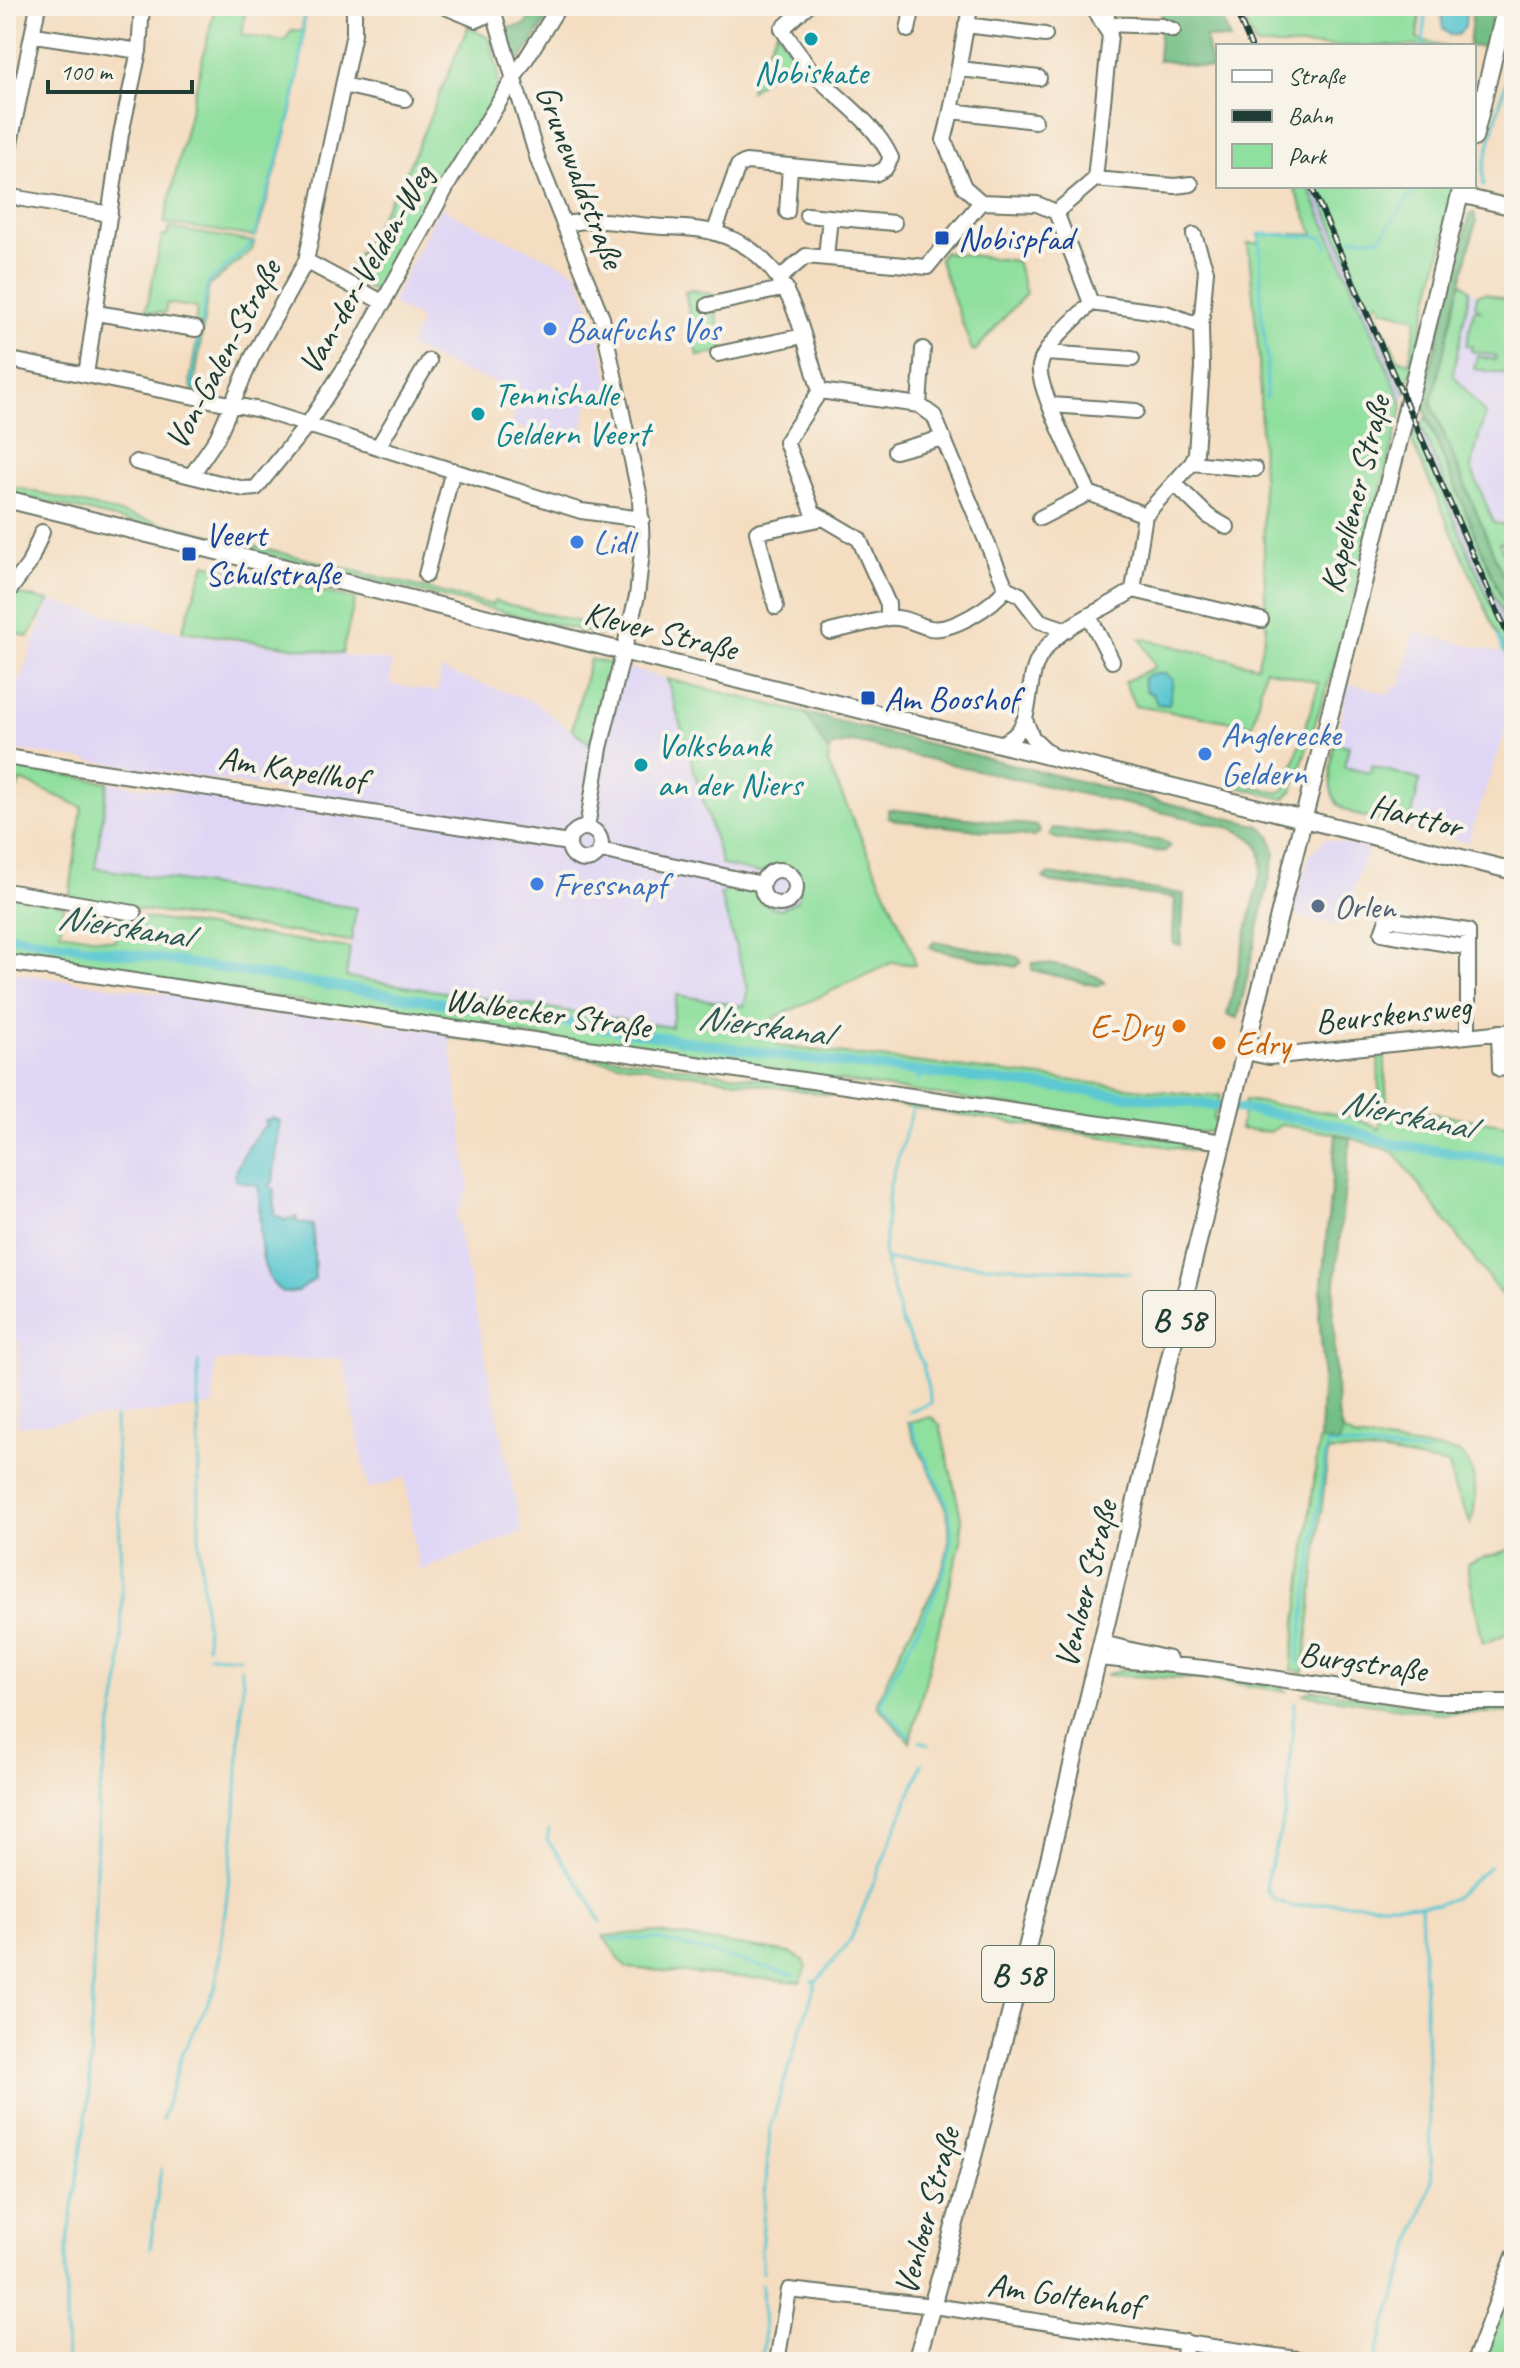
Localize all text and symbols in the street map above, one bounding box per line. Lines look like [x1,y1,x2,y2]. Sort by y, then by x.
marker: Nobiskate [802,30,820,48]
scale bar [48,44,192,94]
legend [1216,44,1476,188]
place label: Nobiskate [754,51,871,94]
text: 100 m [60,57,114,87]
text: Straße [1288,61,1347,91]
street label: Grunewaldstraße [526,78,636,277]
text: Bahn [1288,101,1333,131]
text: Park [1288,141,1328,171]
street label: Van-der-Velden-Weg [288,155,444,382]
place label: Nobispfad [958,217,1079,260]
marker: Nobispfad [933,229,951,247]
street label: Von-Galen-Straße [154,249,292,456]
place label: Baufuchs Vos [566,308,722,351]
marker: Baufuchs Vos [541,320,559,338]
place label: Tennishalle Geldern Veert [494,373,654,455]
street label: Kapellener Straße [1309,388,1400,597]
marker: Tennishalle Geldern Veert [469,405,487,423]
place label: Veert Schulstraße [205,513,343,595]
place label: Lidl [593,521,640,564]
marker: Lidl [568,533,586,551]
marker: Veert Schulstraße [180,545,198,563]
street label: Klever Straße [580,591,745,671]
place label: Am Booshof [884,677,1026,720]
marker: Am Booshof [859,689,877,707]
place label: Anglerecke Geldern [1221,713,1343,795]
place label: Volksbank an der Niers [657,724,804,806]
street label: Am Kapellhof [216,736,376,803]
marker: Anglerecke Geldern [1196,745,1214,763]
marker: Volksbank an der Niers [632,756,650,774]
street label: Harttor [1366,783,1470,849]
place label: Fressnapf [553,863,674,906]
marker: Fressnapf [528,875,546,893]
place label: Orlen [1334,885,1397,928]
water label: Nierskanal [55,893,204,961]
marker: Orlen [1309,897,1327,915]
street label: Walbecker Straße [443,977,656,1049]
street label: Beurskensweg [1313,984,1475,1043]
water label: Nierskanal [695,993,844,1059]
place label: E-Dry [1090,1005,1165,1048]
marker: E-Dry [1170,1017,1188,1035]
place label: Edry [1235,1022,1294,1065]
marker: Edry [1210,1034,1228,1052]
water label: Nierskanal [1338,1078,1488,1153]
road number: B 58 [1143,1291,1215,1347]
street label: Venloer Straße [1044,1493,1128,1672]
street label: Burgstraße [1297,1631,1432,1692]
road number: B 58 [982,1946,1054,2002]
street label: Venloer Straße [884,2120,970,2299]
street label: Am Goltenhof [985,2263,1151,2328]

